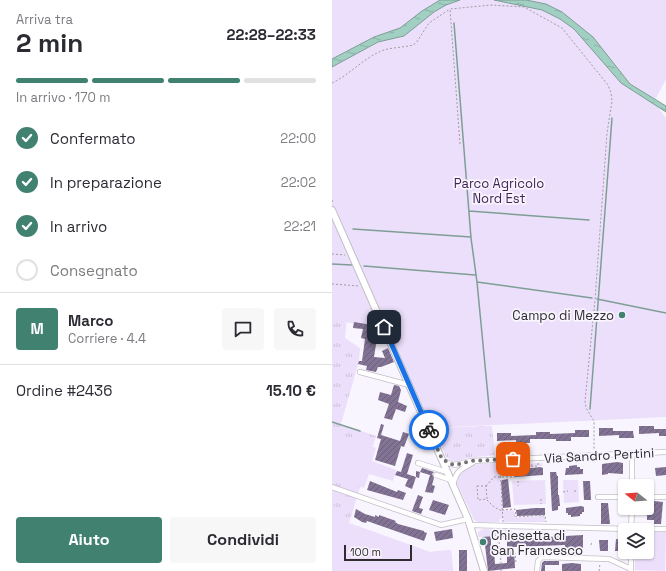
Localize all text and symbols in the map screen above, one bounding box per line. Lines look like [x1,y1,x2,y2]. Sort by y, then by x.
text: Arriva tra [16,11,73,28]
text: 22:28–22:33 [227,25,316,44]
text: 2 min [16,26,83,60]
text: In arrivo · 170 m [16,89,110,106]
icon: check [16,127,38,149]
text: Confermato [50,129,136,148]
text: 22:00 [280,130,316,147]
icon: check [16,171,38,193]
text: In preparazione [50,173,162,192]
text: 22:02 [281,174,316,191]
park label: Parco Agricolo Nord Est [454,175,544,207]
icon: check [16,215,38,237]
text: In arrivo [50,217,107,236]
text: 22:21 [284,218,316,235]
text: Consegnato [50,261,138,280]
place label: Campo di Mezzo [512,307,614,324]
button: chat [222,308,264,350]
button: phone [274,308,316,350]
pin [367,310,401,344]
marker: Campo di Mezzo [617,310,627,320]
text: Marco [68,311,114,330]
icon: home [373,316,395,338]
text: M [30,319,44,338]
text: Corriere · 4.4 [68,330,146,347]
text: Ordine #2436 [16,381,112,400]
text: 15.10 € [266,381,316,400]
courier [409,410,449,450]
icon: bike [418,419,440,441]
pin [496,442,530,476]
street label: Via Sandro Pertini [543,444,655,467]
icon: bag [502,448,524,470]
north arrow [618,479,654,515]
map controls [618,479,654,559]
button: Aiuto [16,517,162,563]
button: Condividi [170,517,316,563]
button: layers [618,523,654,559]
place label: Chiesetta di San Francesco [491,527,583,559]
marker: Chiesetta di San Francesco [478,537,488,547]
scale bar [344,543,412,562]
text: 100 m [350,545,381,559]

